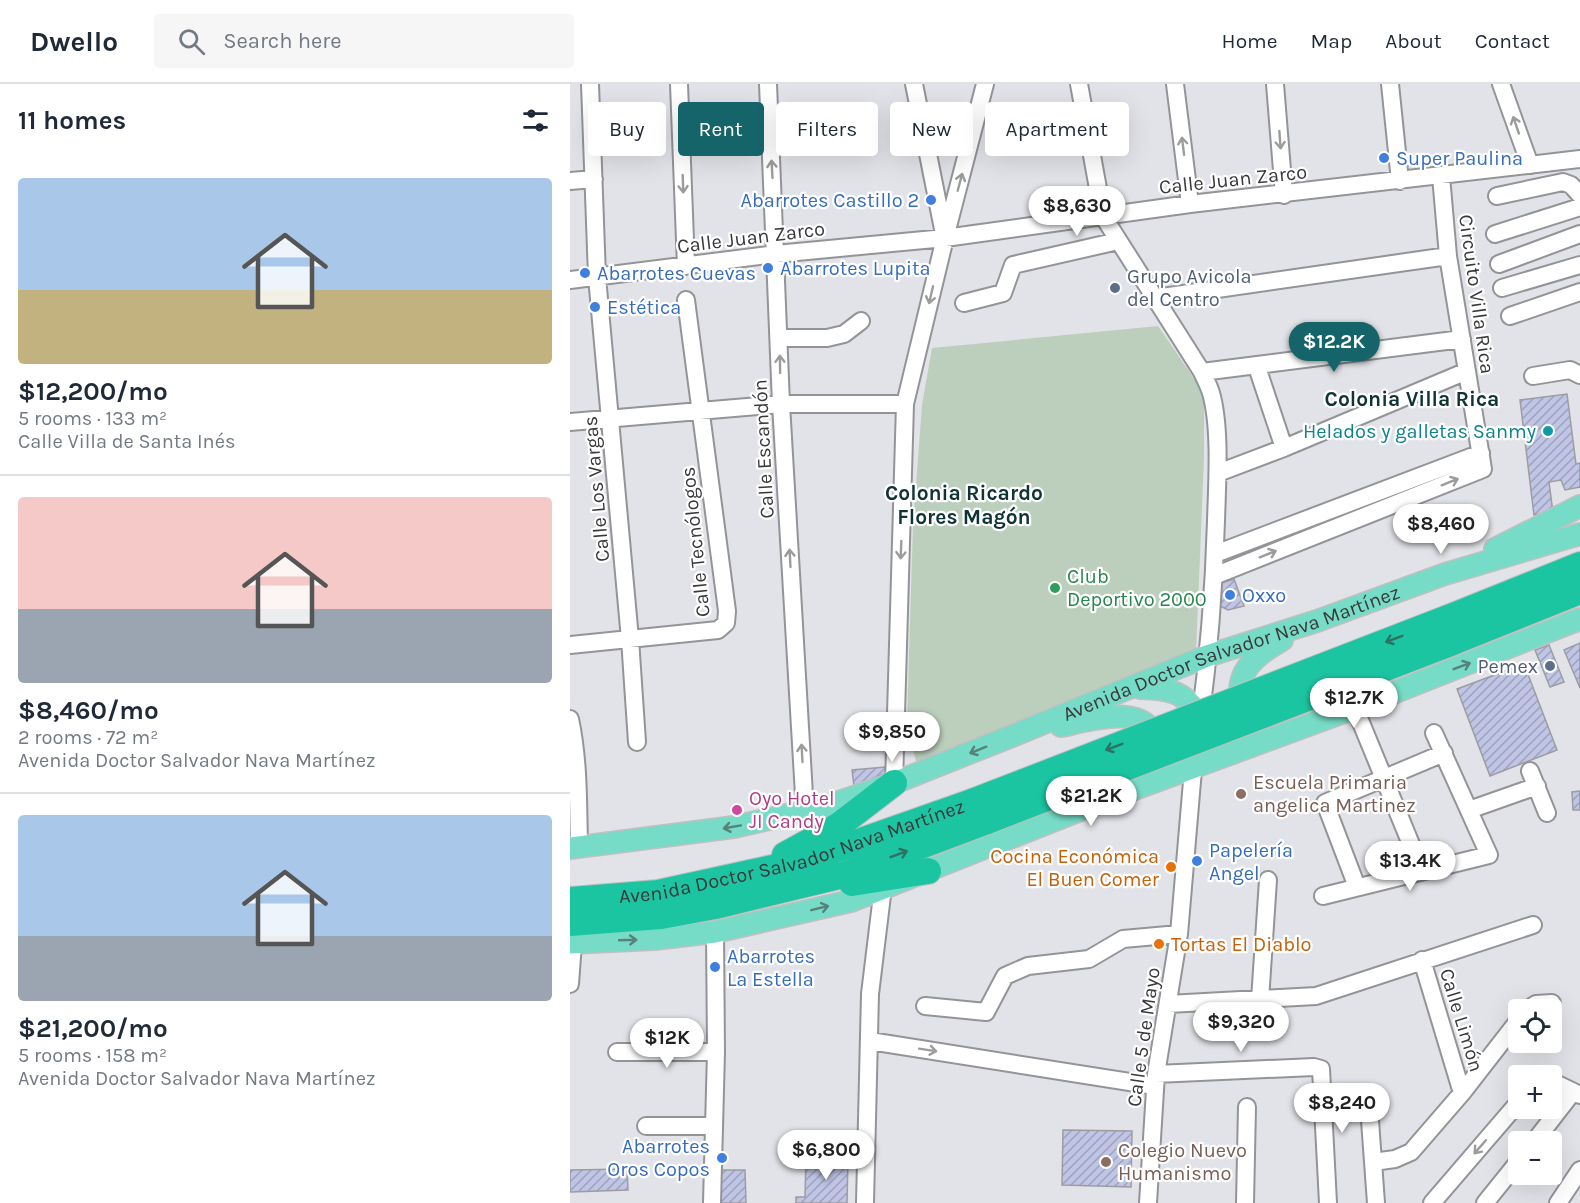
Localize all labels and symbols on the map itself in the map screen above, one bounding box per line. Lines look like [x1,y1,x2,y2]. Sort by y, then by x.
one-way arrow [1509,116,1520,135]
one-way arrow [1274,129,1285,149]
one-way arrow [1177,137,1188,157]
place label: Super Paulina [1396,147,1523,170]
marker: Super Paulina [1377,151,1391,165]
one-way arrow [766,159,777,179]
street label: Calle Juan Zarco [1158,160,1308,199]
one-way arrow [954,172,966,191]
one-way arrow [677,174,689,194]
pin: $8,630 [1028,186,1126,237]
place label: Abarrotes Castillo 2 [740,189,919,212]
marker: Abarrotes Castillo 2 [924,193,938,207]
street label: Circuito Villa Rica [1454,213,1499,375]
street label: Calle Juan Zarco [676,217,826,258]
place label: Abarrotes Lupita [780,257,930,280]
marker: Abarrotes Lupita [761,261,775,275]
place label: Abarrotes Cuevas [597,262,756,285]
place label: Grupo Avicola del Centro [1127,265,1252,311]
marker: Abarrotes Cuevas [578,266,592,280]
marker: Grupo Avicola del Centro [1108,281,1122,295]
one-way arrow [925,285,937,304]
place label: Estética [607,296,681,319]
marker: Estética [588,300,602,314]
pin: $12.2K [1285,322,1383,373]
one-way arrow [775,354,786,374]
street label: Calle Escandón [748,379,779,519]
district label: Colonia Villa Rica [1325,387,1499,411]
street label: Calle Los Vargas [579,415,614,563]
place label: Helados y galletas Sanmy [1303,420,1536,443]
marker: Helados y galletas Sanmy [1541,424,1555,438]
street label: Calle Tecnólogos [676,466,715,618]
one-way arrow [1440,476,1458,487]
district label: Colonia Ricardo Flores Magón [885,481,1043,529]
pin: $8,460 [1392,504,1490,555]
one-way arrow [895,539,907,559]
one-way arrow [1259,548,1277,559]
one-way arrow [785,549,796,569]
place label: Club Deportivo 2000 [1067,565,1207,611]
marker: Club Deportivo 2000 [1048,581,1062,595]
street label: Avenida Doctor Salvador Nava Martínez [1059,581,1403,726]
place label: Oxxo [1242,584,1286,607]
marker: Oxxo [1223,588,1237,602]
one-way arrow [1385,634,1403,645]
place label: Pemex [1477,655,1538,678]
marker: Pemex [1543,659,1557,673]
one-way arrow [1453,660,1471,671]
pin: $12.7K [1305,678,1403,729]
pin: $9,850 [843,712,941,763]
one-way arrow [1105,742,1124,753]
one-way arrow [796,744,807,764]
one-way arrow [969,745,988,756]
place label: Escuela Primaria angelica Martinez [1253,771,1416,817]
pin: $21.2K [1042,776,1140,827]
place label: Oyo Hotel JI Candy [749,787,835,833]
marker: Escuela Primaria angelica Martinez [1234,787,1248,801]
street label: Avenida Doctor Salvador Nava Martínez [618,795,968,908]
marker: Oyo Hotel JI Candy [730,803,744,817]
one-way arrow [723,821,743,832]
place label: Papelería Angel [1209,839,1293,885]
pin: $13.4K [1361,841,1459,892]
place label: Cocina Económica El Buen Comer [990,845,1160,891]
one-way arrow [889,847,908,858]
marker: Papelería Angel [1190,854,1204,868]
marker: Cocina Económica El Buen Comer [1164,860,1178,874]
one-way arrow [810,902,829,914]
place label: Tortas El Diablo [1171,933,1312,956]
one-way arrow [618,935,638,946]
marker: Tortas El Diablo [1152,937,1166,951]
place label: Abarrotes La Estella [727,945,815,991]
marker: Abarrotes La Estella [708,960,722,974]
street label: Calle 5 de Mayo [1122,966,1165,1108]
street label: Calle Limón [1435,966,1488,1074]
pin: $9,320 [1192,1002,1290,1053]
pin: $12K [631,1018,703,1069]
one-way arrow [918,1045,938,1056]
pin: $8,240 [1293,1083,1391,1134]
pin: $6,800 [777,1130,875,1181]
place label: Abarrotes Oros Copos [607,1135,710,1181]
place label: Colegio Nuevo Humanismo [1118,1139,1247,1185]
one-way arrow [1473,1139,1487,1154]
marker: Abarrotes Oros Copos [715,1151,729,1165]
marker: Colegio Nuevo Humanismo [1099,1155,1113,1169]

